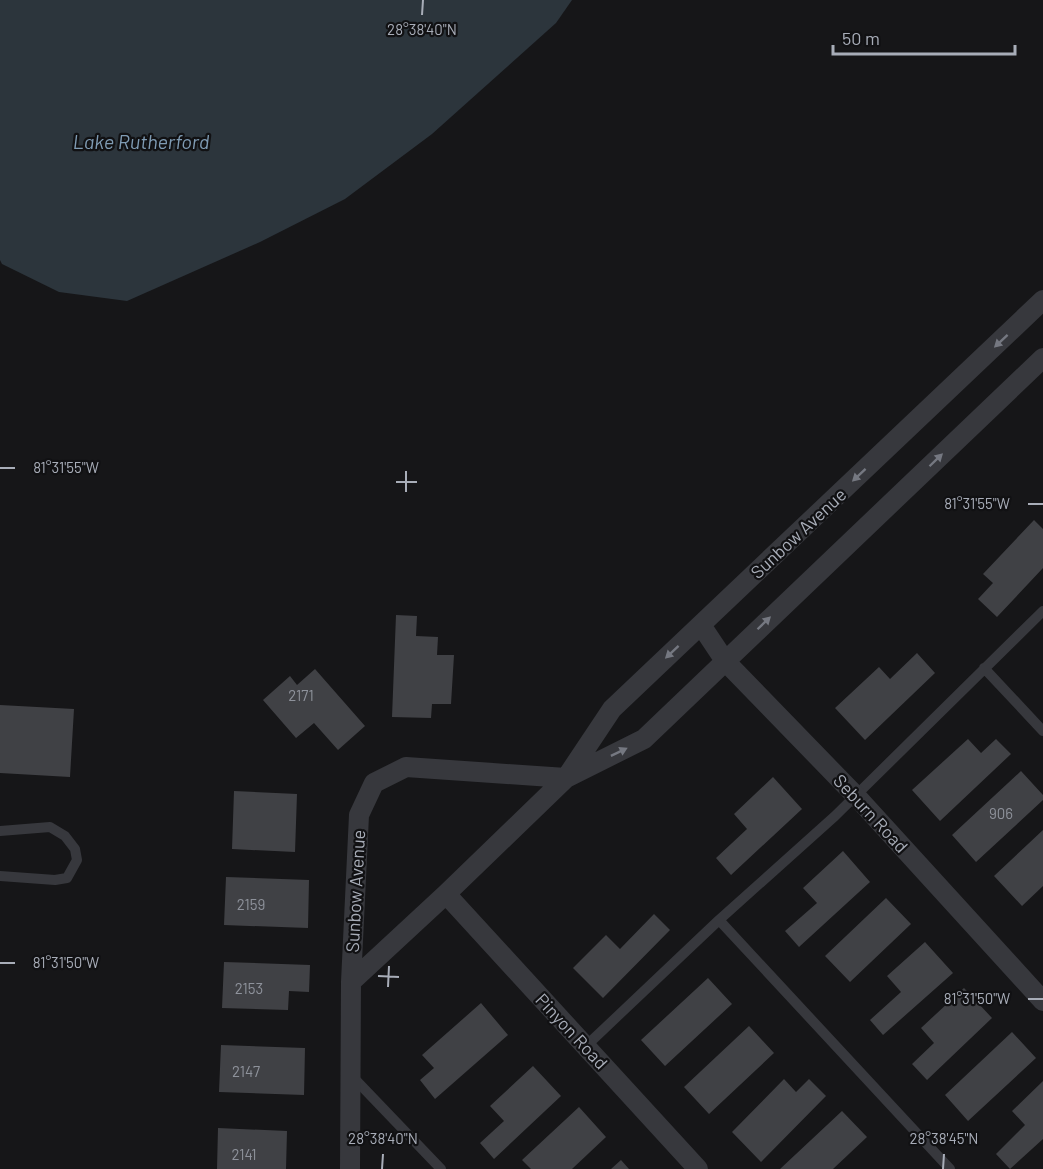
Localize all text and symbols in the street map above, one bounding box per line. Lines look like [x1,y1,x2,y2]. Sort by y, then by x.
scale bar [833,18,1014,56]
text: 28°38'40"N [387,20,457,38]
text: 50 m [842,27,880,49]
water label: Lake Rutherford [73,129,210,153]
one-way arrow [994,333,1008,347]
one-way arrow [928,454,943,467]
text: 81°31'55"W [33,458,99,476]
one-way arrow [852,468,867,481]
street label: Sunbow Avenue [746,483,850,583]
text: 81°31'55"W [944,494,1010,512]
one-way arrow [757,617,771,631]
one-way arrow [664,645,679,659]
house number: 2171 [288,686,314,704]
one-way arrow [610,747,627,756]
street label: Seburn Road [829,769,913,857]
house number: 906 [989,804,1013,822]
street label: Sunbow Avenue [341,829,369,953]
house number: 2159 [237,895,265,913]
text: 81°31'50"W [33,953,99,971]
house number: 2153 [235,979,263,997]
street label: Pinyon Road [531,989,613,1073]
text: 81°31'50"W [944,989,1010,1007]
house number: 2147 [232,1062,260,1080]
text: 28°38'40"N [348,1129,418,1147]
text: 28°38'45"N [909,1129,979,1147]
house number: 2141 [231,1145,257,1163]

